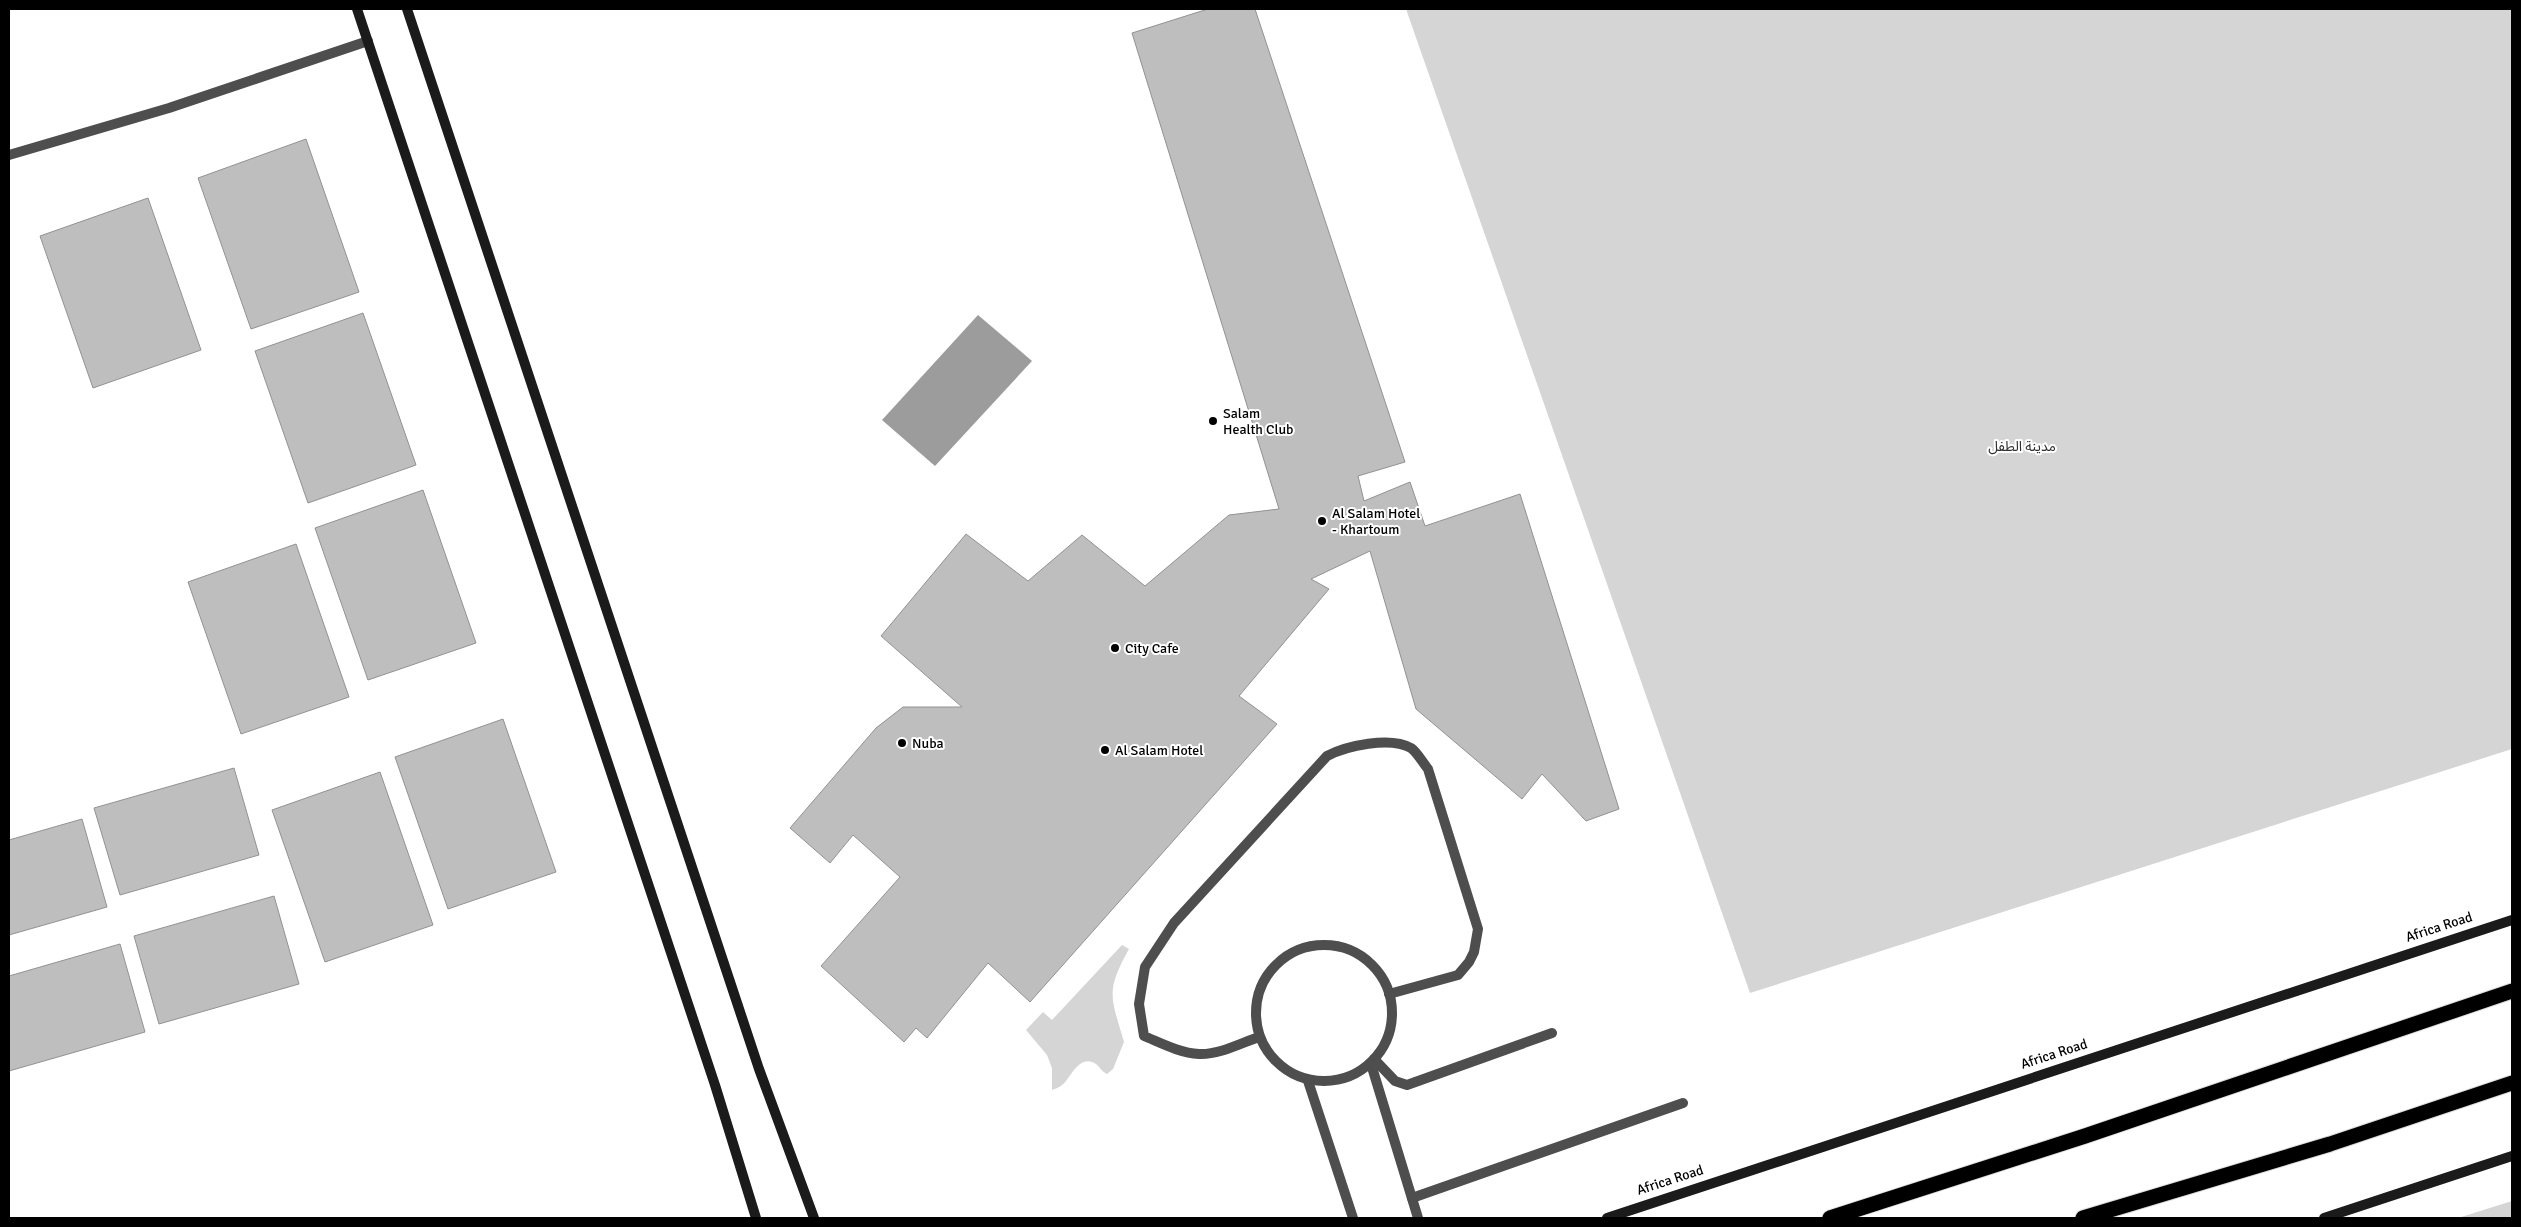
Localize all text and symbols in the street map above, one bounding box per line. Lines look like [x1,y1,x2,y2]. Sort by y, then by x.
place label: Salam Health Club [1223,405,1293,438]
marker: Salam Health Club [1207,415,1219,427]
park label: مدينة الطفل [1988,438,2056,455]
place label: Al Salam Hotel - Khartoum [1332,505,1420,538]
marker: Al Salam Hotel - Khartoum [1316,515,1328,527]
place label: City Cafe [1125,640,1179,657]
marker: City Cafe [1109,642,1121,654]
place label: Nuba [912,735,944,752]
marker: Nuba [896,737,908,749]
place label: Al Salam Hotel [1115,742,1203,759]
marker: Al Salam Hotel [1099,744,1111,756]
street label: Africa Road [2403,908,2475,946]
street label: Africa Road [2018,1035,2090,1073]
street label: Africa Road [1634,1161,1706,1199]

